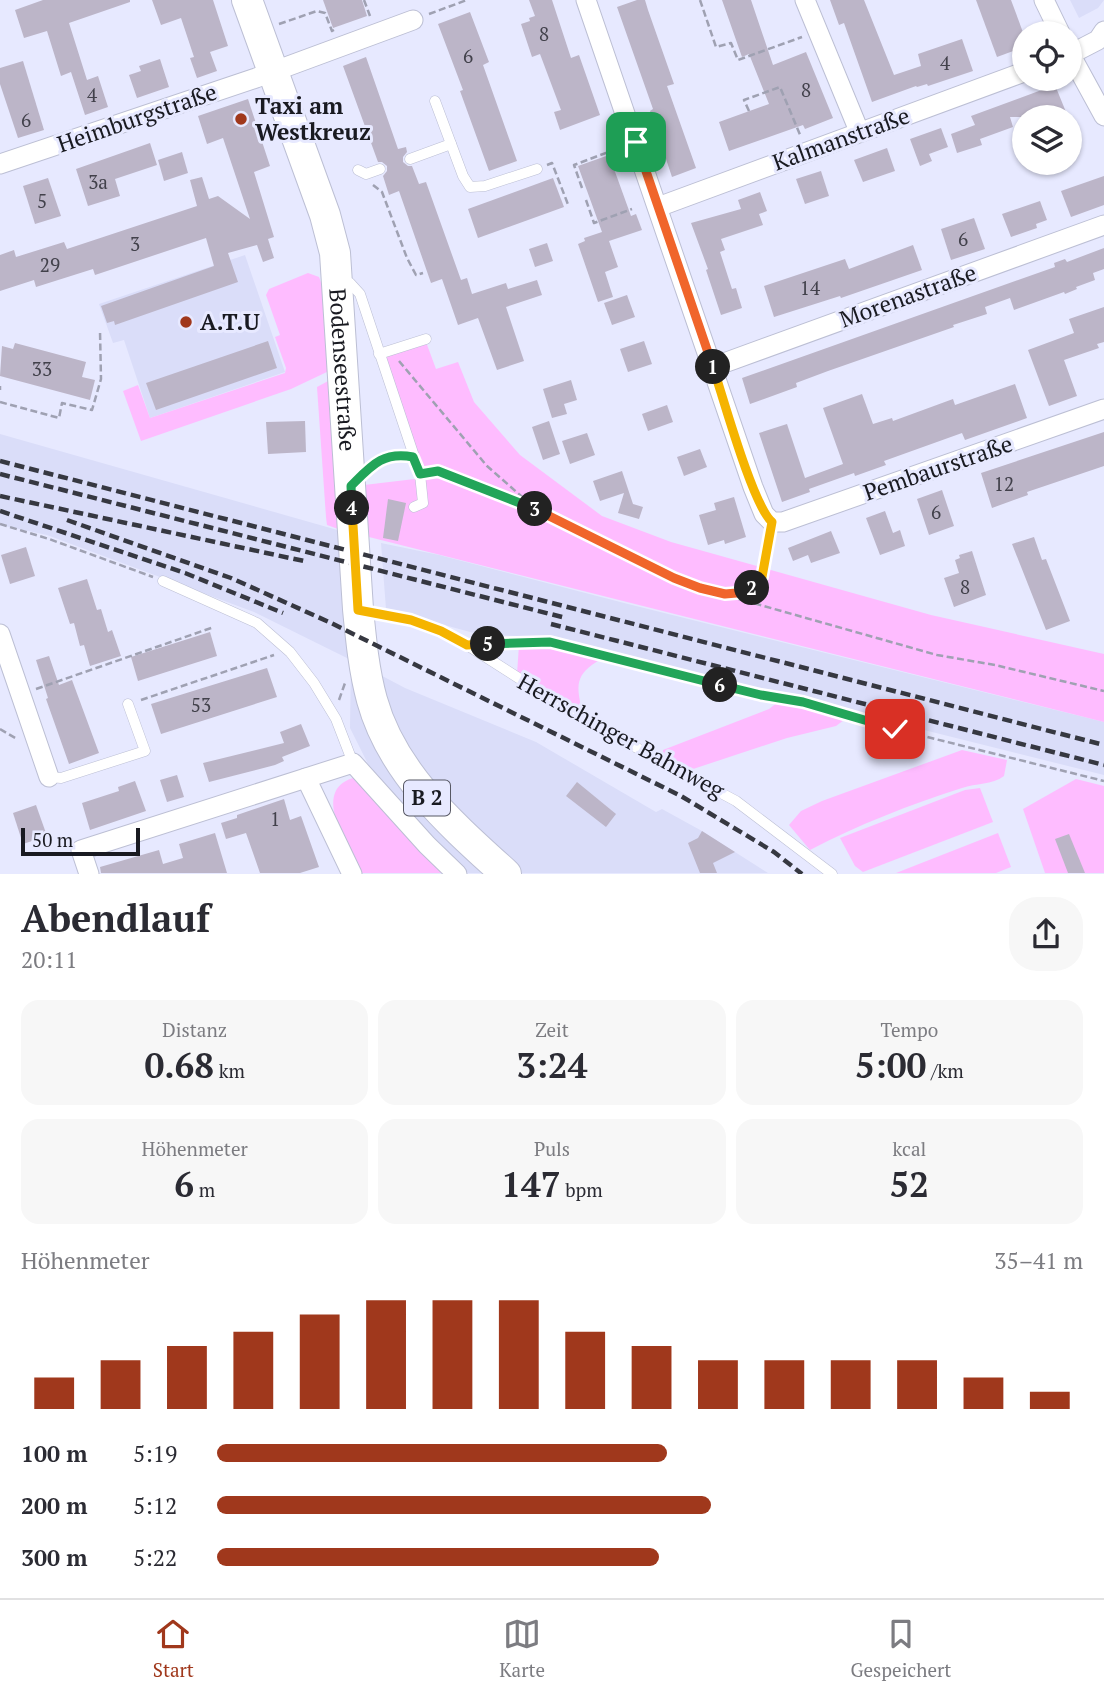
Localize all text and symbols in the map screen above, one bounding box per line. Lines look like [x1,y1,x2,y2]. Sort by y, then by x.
house number: 8 [539,21,549,46]
map controls [1012,21,1082,175]
button: locate [1012,21,1082,91]
house number: 6 [463,43,473,68]
house number: 4 [940,50,951,75]
street label: Heimburgstraße [53,76,221,159]
house number: 8 [801,77,811,102]
house number: 4 [87,82,98,107]
place label: Taxi am Westkreuz [255,90,371,147]
street label: Kalmanstraße [768,99,914,178]
button: layers [1012,105,1082,175]
house number: 6 [21,107,31,132]
marker: Taxi am Westkreuz [233,111,249,127]
pin [606,112,666,172]
icon: arrive [617,123,655,161]
house number: 3a [88,169,108,194]
house number: 5 [37,188,47,213]
house number: 6 [958,226,968,251]
house number: 3 [130,231,140,256]
house number: 29 [40,252,60,277]
street label: Morenastraße [835,256,981,335]
house number: 14 [800,275,821,300]
street label: Bodenseestraße [322,287,364,452]
place label: A.T.U [200,306,260,337]
marker: A.T.U [178,314,194,330]
pin: 1 [696,350,730,384]
text: 1 [707,354,718,379]
house number: 33 [32,356,52,381]
street label: Pembaurstraße [859,428,1017,508]
house number: 12 [994,471,1014,496]
pin: 4 [334,490,370,526]
pin: 3 [518,491,552,526]
text: 4 [346,495,357,520]
text: 3 [529,496,540,521]
house number: 6 [931,499,941,524]
pin: 2 [734,570,770,606]
house number: 8 [960,574,970,599]
text: 2 [746,575,757,600]
pin: 5 [470,626,505,662]
text: 5 [482,631,493,656]
street label: Herrschinger Bahnweg [512,666,731,806]
pin: 6 [702,668,738,702]
text: 6 [714,672,725,697]
house number: 53 [191,692,211,717]
pin [865,699,925,759]
icon: check [876,710,914,748]
road number: B 2 [404,780,450,816]
house number: 1 [270,806,280,831]
scale bar [21,824,140,856]
text: 50 m [32,827,73,852]
text: Abendlauf [21,893,210,943]
button: share [1009,897,1083,971]
text: 20:11 [21,944,78,975]
text: Distanz [162,1017,227,1042]
text: Zeit [535,1017,569,1042]
text: Tempo [880,1017,938,1042]
text: 0.68 [144,1042,214,1088]
text: 3:24 [516,1042,588,1088]
text: 5:00 [855,1042,926,1088]
text: km [214,1058,245,1083]
text: /km [926,1058,964,1083]
text: Höhenmeter [142,1136,248,1161]
text: Puls [534,1136,570,1161]
text: kcal [892,1136,926,1161]
text: 6 [174,1161,194,1207]
text: 147 [501,1161,561,1207]
text: 52 [890,1161,929,1207]
text: m [194,1177,215,1202]
text: bpm [561,1177,603,1202]
text: Höhenmeter [21,1245,150,1276]
text: 35–41 m [994,1245,1083,1276]
text: 100 m [21,1438,87,1469]
text: 5:19 [133,1438,177,1469]
text: 200 m [21,1490,87,1521]
text: 5:12 [133,1490,177,1521]
text: 300 m [21,1542,87,1573]
text: 5:22 [133,1542,177,1573]
tab: Start [153,1615,194,1682]
tab: Karte [499,1615,545,1682]
tab: Gespeichert [850,1615,951,1682]

